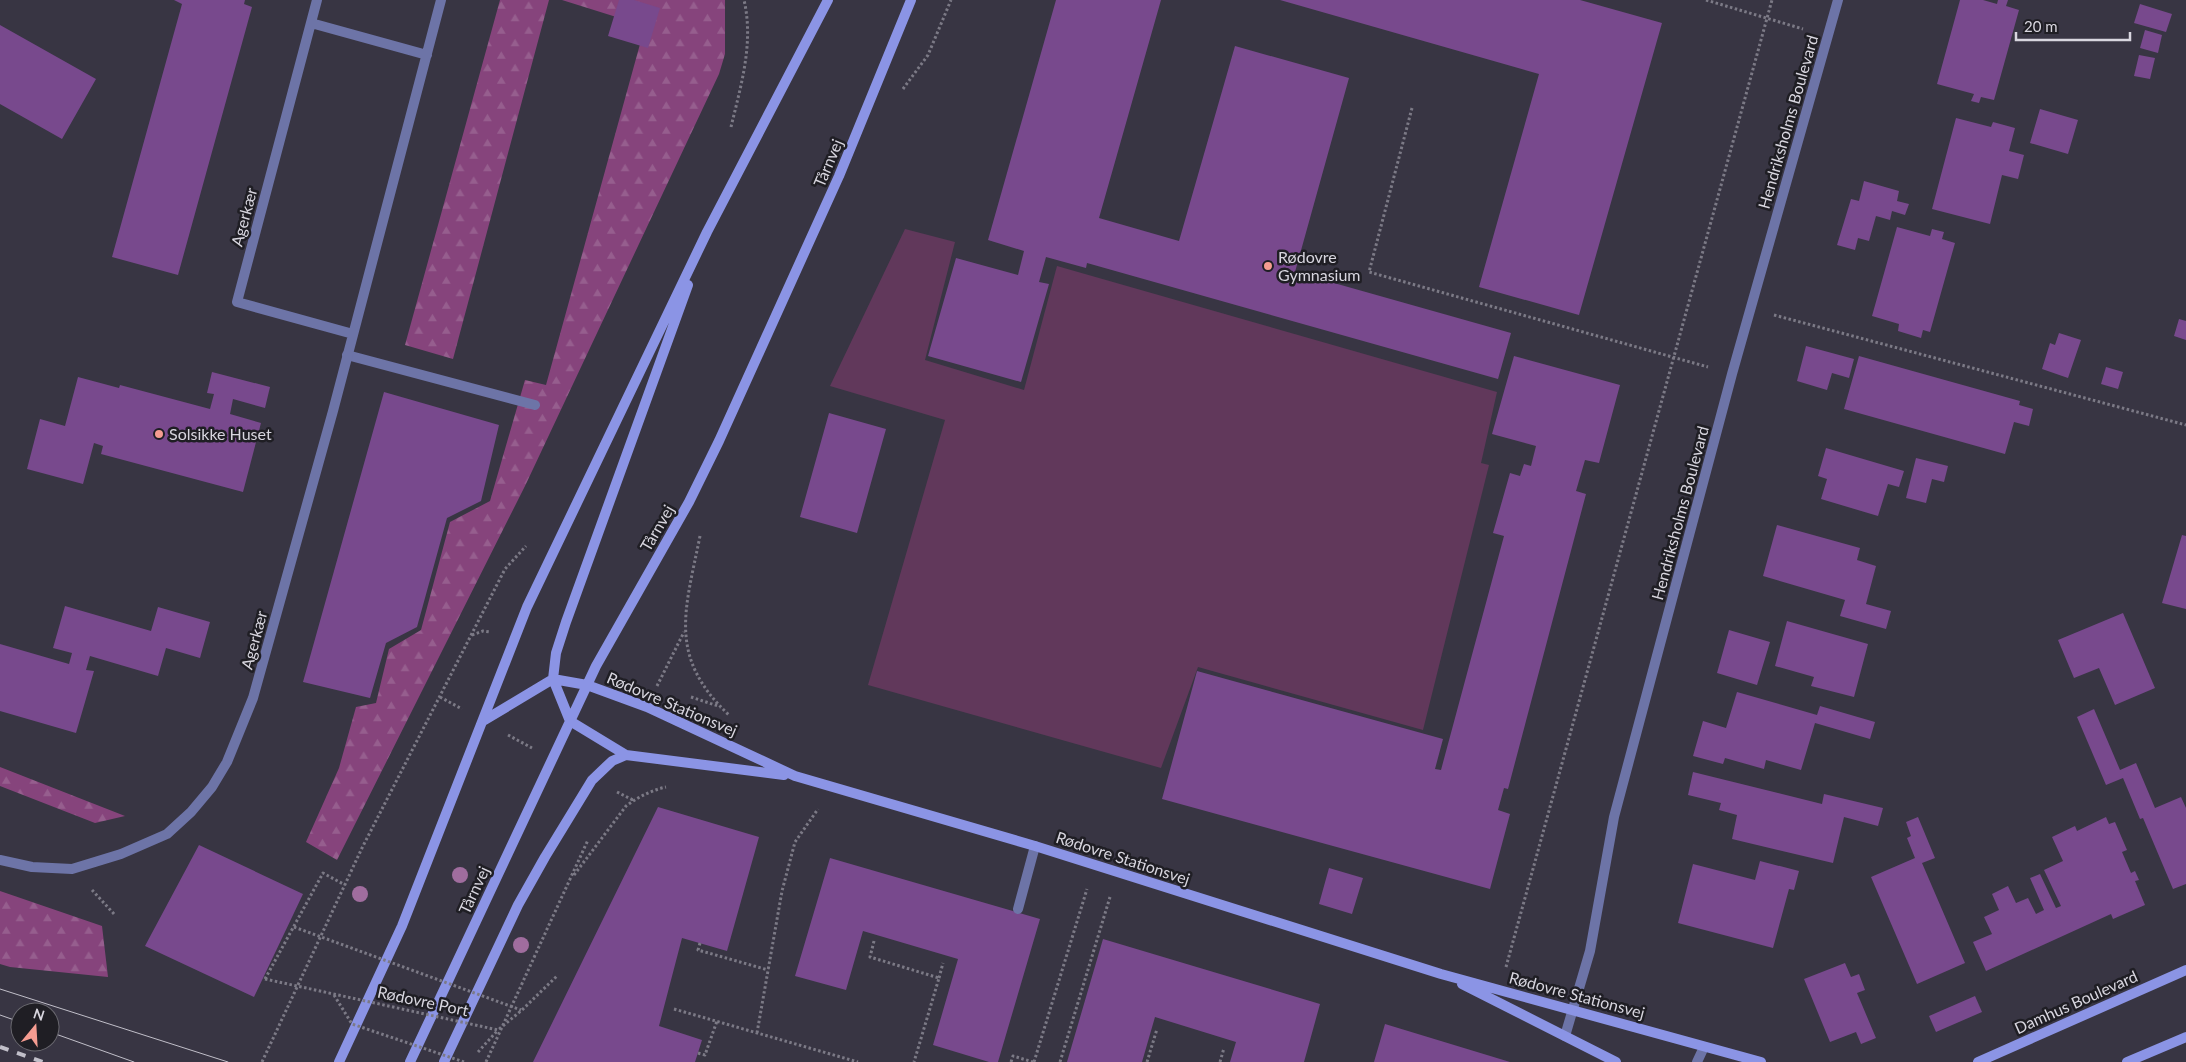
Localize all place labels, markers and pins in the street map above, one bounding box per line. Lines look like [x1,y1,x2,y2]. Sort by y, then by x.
place label: Rødovre Gymnasium [1278,247,1361,284]
marker: Rødovre Gymnasium [1262,260,1274,272]
place label: Solsikke Huset [169,424,272,443]
marker: Solsikke Huset [153,428,165,440]

